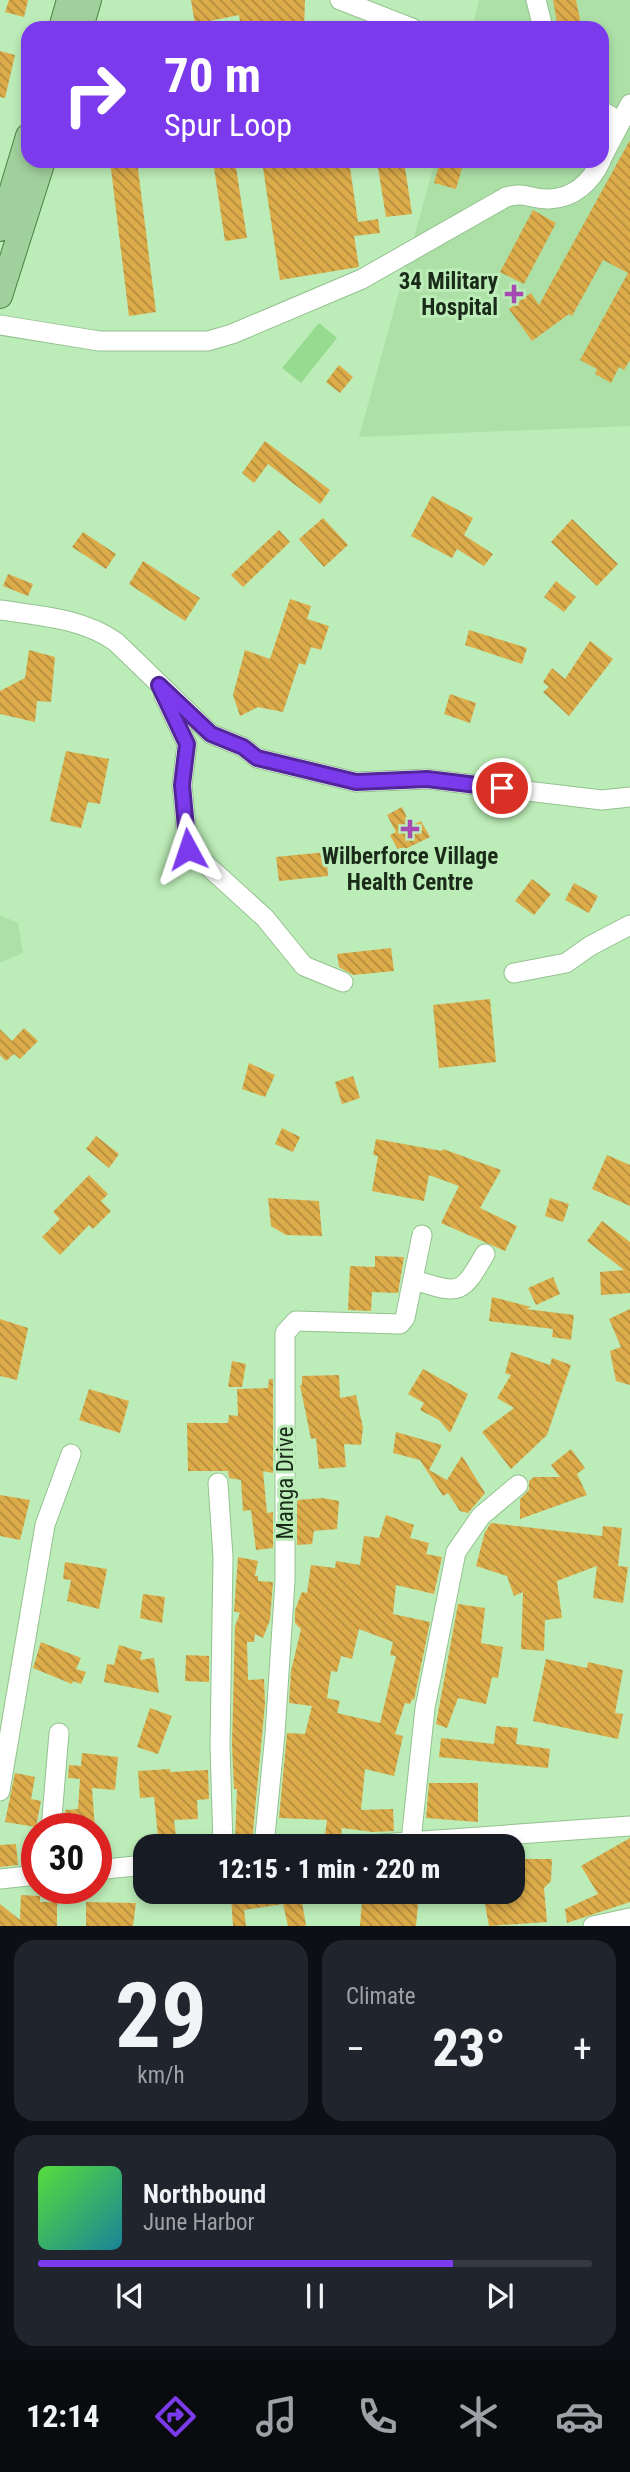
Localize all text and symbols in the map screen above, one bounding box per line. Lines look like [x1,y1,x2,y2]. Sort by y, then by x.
text: 70 m [164,47,261,104]
icon: right [49,49,140,140]
text: Spur Loop [164,106,292,144]
place label: 34 Military Hospital [399,268,499,321]
marker: 34 Military Hospital [504,284,524,304]
pin [472,758,532,818]
icon: arrive [483,769,521,807]
position arrow [151,812,225,886]
marker: Wilberforce Village Health Centre [400,819,420,839]
place label: Wilberforce Village Health Centre [322,843,498,896]
street label: Manga Drive [272,1426,299,1540]
speed limit sign: 30 [21,1813,112,1904]
text: 12:15 · 1 min · 220 m [218,1854,440,1884]
text: 29 [115,1963,207,2069]
text: Climate [346,1983,416,2010]
text: 23° [432,2018,506,2079]
text: − [346,2027,365,2071]
text: + [573,2027,592,2071]
text: km/h [137,2062,185,2089]
text: Northbound [143,2179,266,2209]
text: June Harbor [143,2209,255,2236]
icon: previous [111,2277,149,2315]
icon: pause [296,2277,334,2315]
icon: next [481,2277,519,2315]
icon: directions [151,2392,200,2441]
icon: music [252,2392,301,2441]
icon: phone [353,2392,402,2441]
icon: climate [454,2392,503,2441]
icon: car [555,2392,604,2441]
text: 12:14 [26,2397,99,2435]

